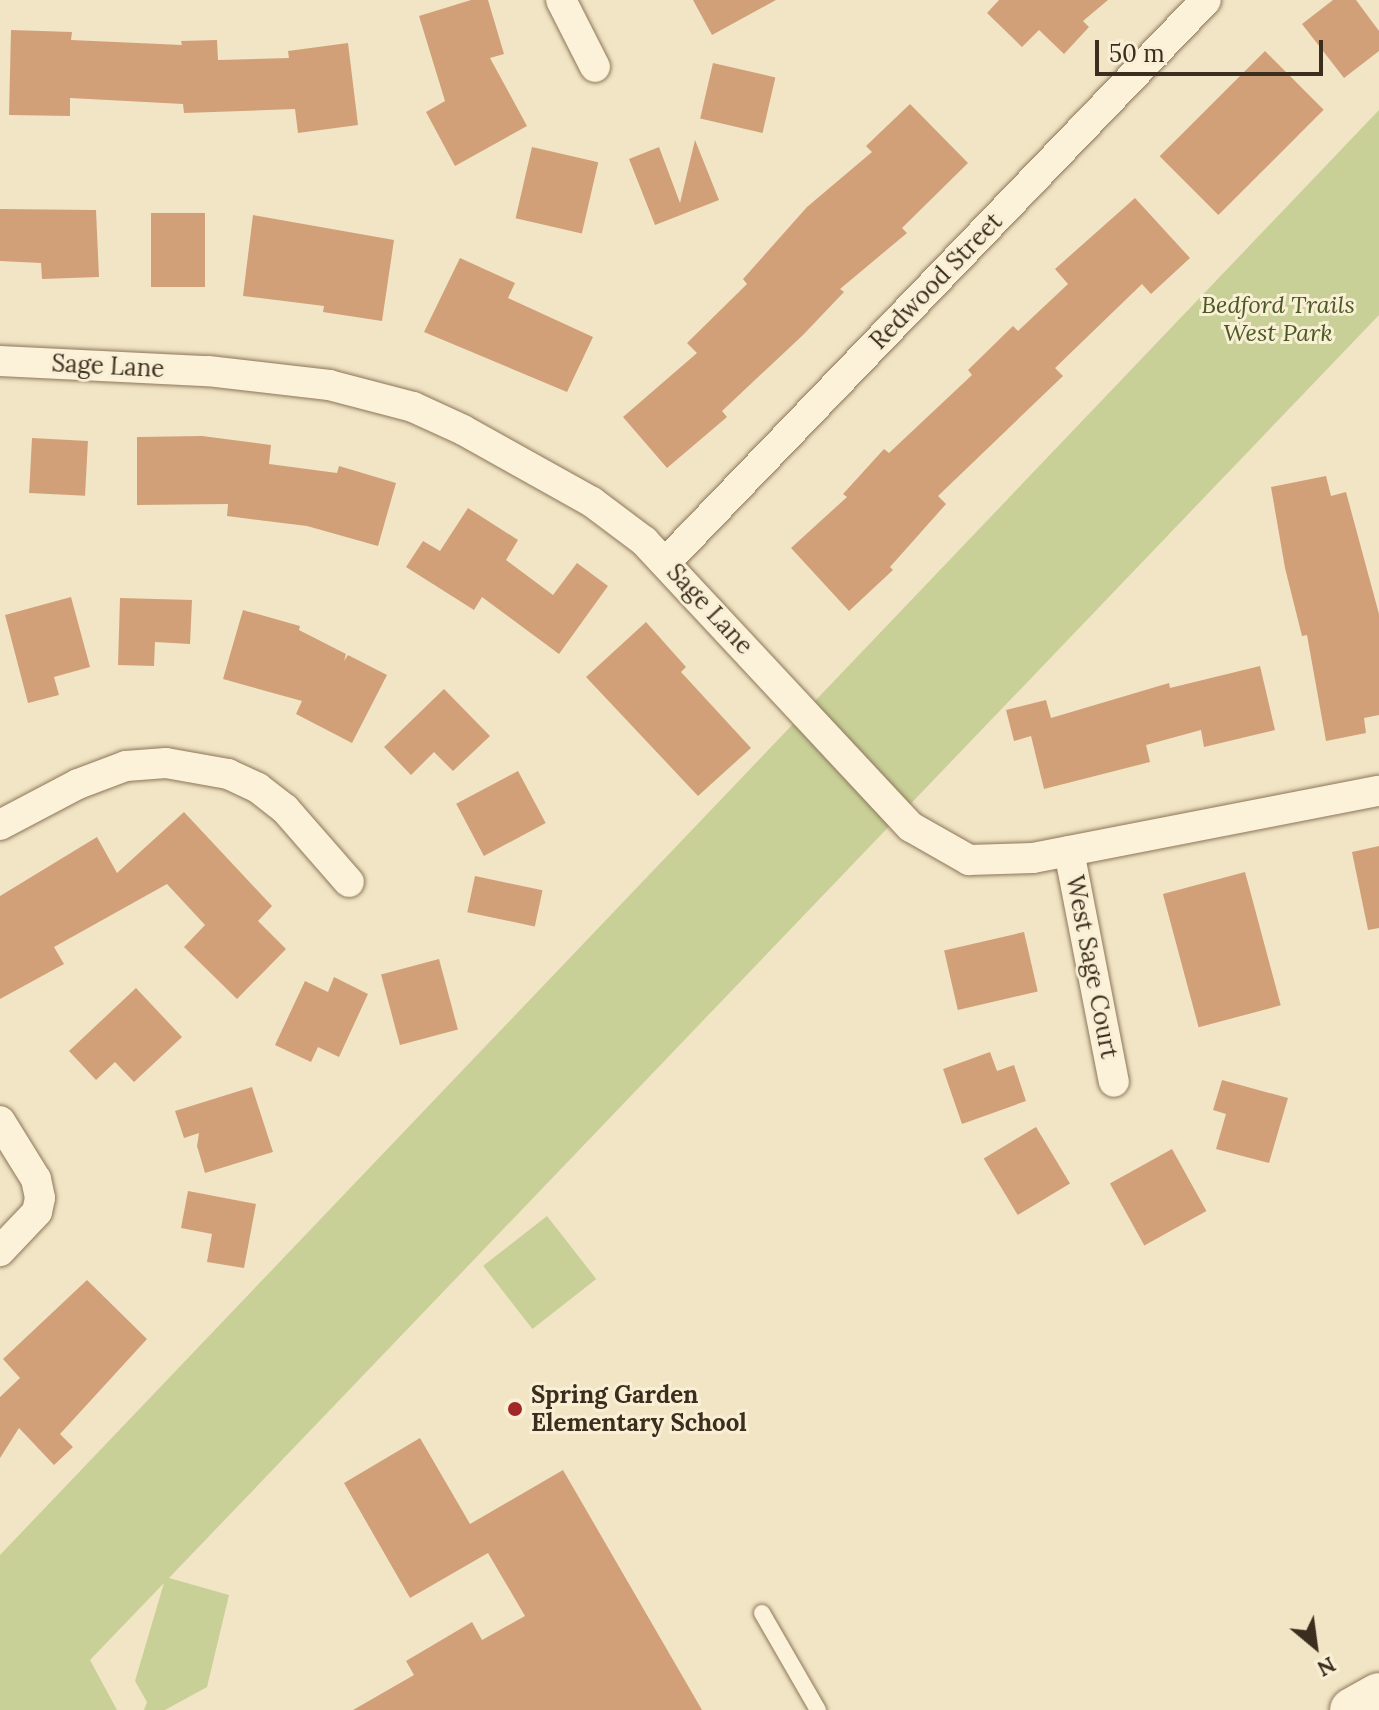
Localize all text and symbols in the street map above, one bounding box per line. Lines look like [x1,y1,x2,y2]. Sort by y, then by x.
scale bar [1099,24,1327,74]
text: 50 m [1109,38,1165,69]
street label: Redwood Street [864,207,1008,355]
park label: Bedford Trails West Park [1201,291,1355,347]
street label: Sage Lane [51,349,165,383]
street label: Sage Lane [661,558,759,660]
street label: West Sage Court [1060,873,1124,1061]
place label: Spring Garden Elementary School [531,1381,747,1437]
marker: Spring Garden Elementary School [506,1400,524,1418]
north arrow [1275,1606,1355,1686]
text: N [1312,1651,1341,1683]

